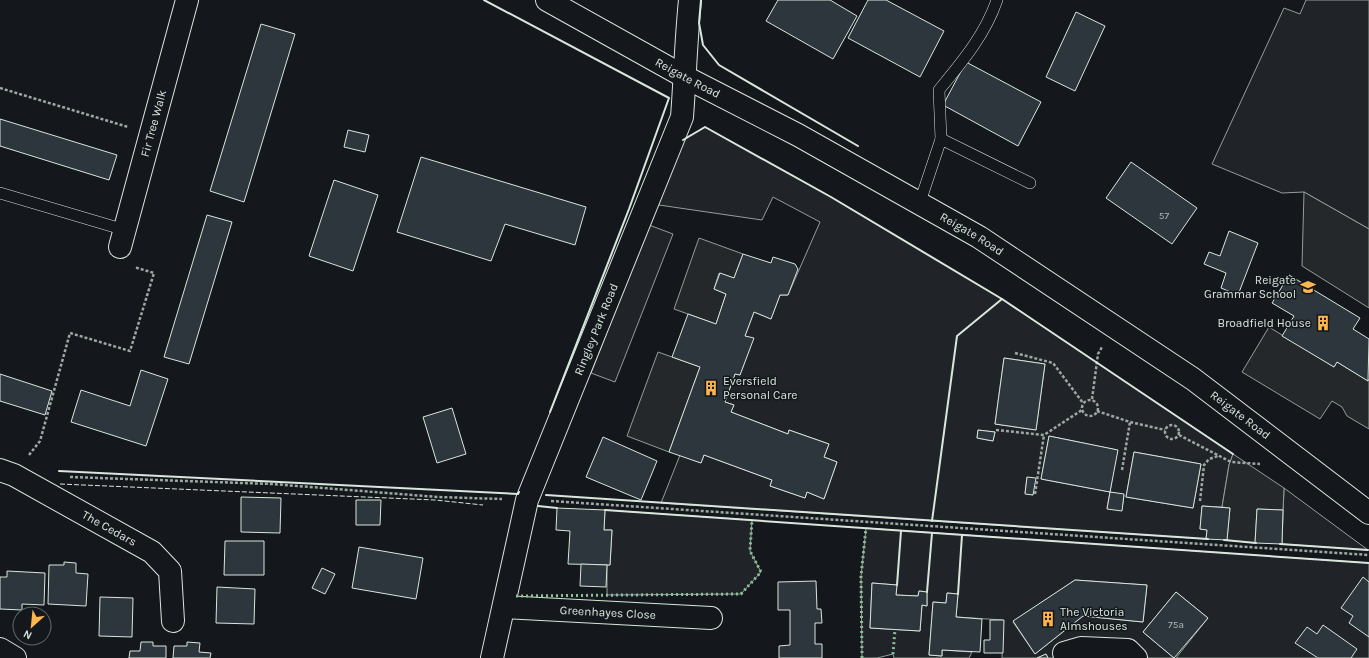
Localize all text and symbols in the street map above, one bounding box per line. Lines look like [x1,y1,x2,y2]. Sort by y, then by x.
street label: Reigate Road [653,55,723,101]
street label: Fir Tree Walk [138,88,169,159]
street label: Reigate Road [938,209,1006,258]
house number: 57 [1159,210,1169,222]
place label: Reigate Grammar School [1204,273,1296,301]
school or university icon: Reigate Grammar School [1299,278,1317,296]
street label: Ringley Park Road [571,281,621,377]
building icon: Broadfield House [1314,314,1332,332]
place label: Broadfield House [1217,316,1311,330]
place label: Eversfield Personal Care [723,374,798,402]
building icon: Eversfield Personal Care [702,379,720,397]
street label: Reigate Road [1207,388,1273,442]
street label: The Cedars [80,507,139,549]
street label: Greenhayes Close [559,603,656,622]
place label: The Victoria Almshouses [1060,605,1128,633]
north arrow [12,606,52,646]
building icon: The Victoria Almshouses [1039,610,1057,628]
house number: 75a [1168,619,1184,631]
text: N [21,627,34,642]

